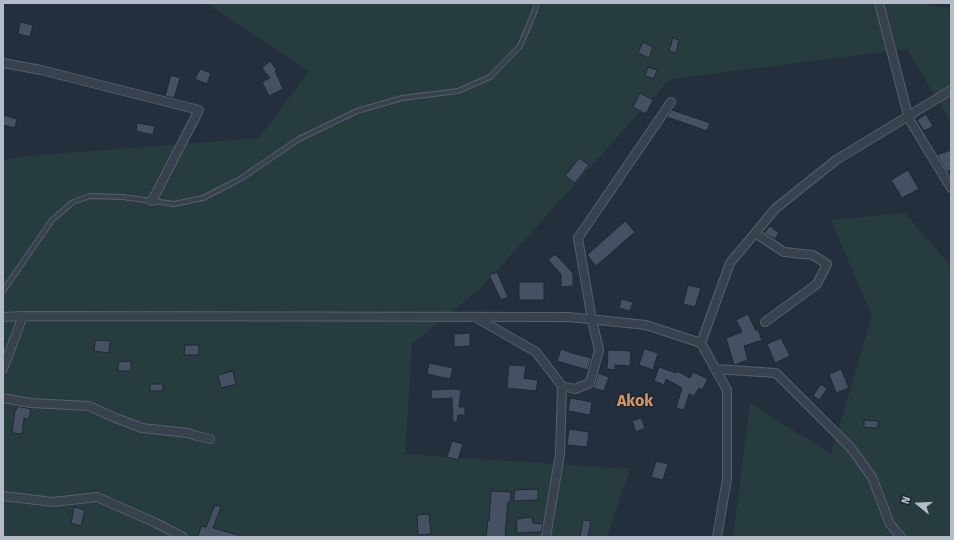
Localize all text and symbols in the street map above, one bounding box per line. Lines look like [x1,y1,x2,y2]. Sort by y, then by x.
district label: Akok [617,392,653,412]
north arrow [898,484,938,524]
text: N [899,495,913,506]

